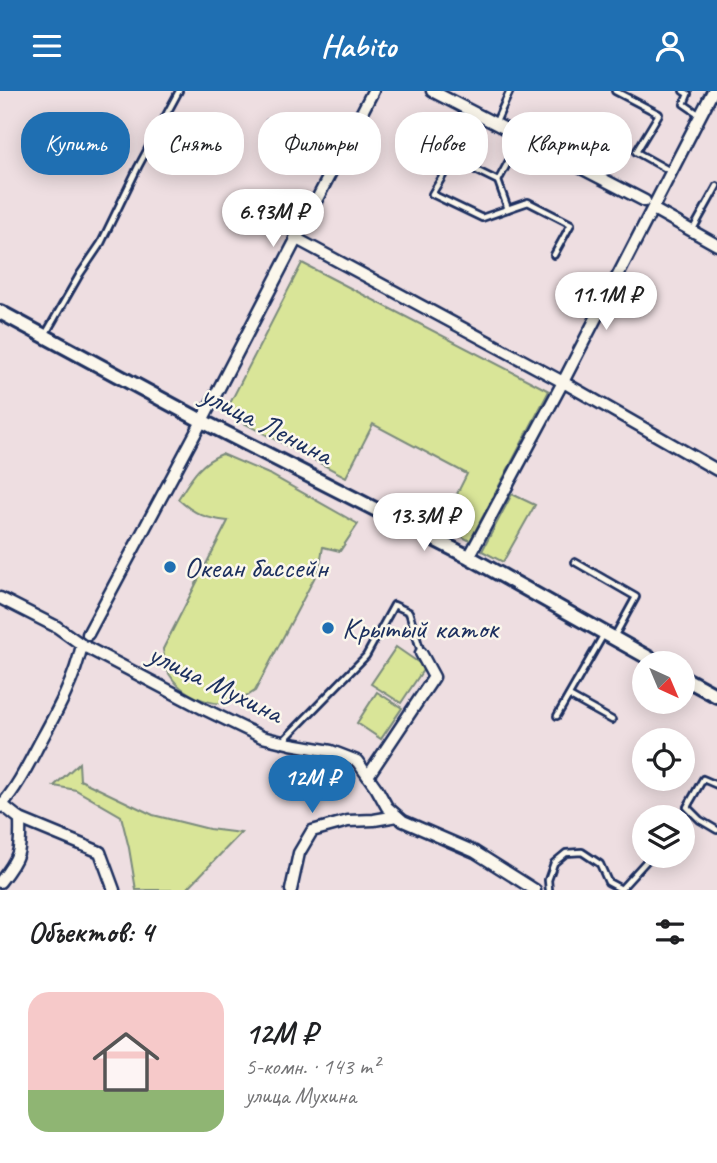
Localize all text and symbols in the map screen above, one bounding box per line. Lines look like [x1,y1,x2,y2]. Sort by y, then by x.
text: Habito [321,25,396,66]
icon: menu [28,27,66,65]
icon: person [651,27,689,65]
chip: Купить [21,112,130,175]
chip: Снять [144,112,244,175]
chip: Фильтры [258,112,381,175]
chip: Новое [395,112,488,175]
chip: Квартира [502,112,632,175]
pin: 6.93M ₽ [208,190,338,249]
text: 6.93M ₽ [238,197,308,226]
pin: 11.1M ₽ [541,273,671,332]
text: 11.1M ₽ [571,280,641,309]
street label: улица Ленина [193,374,342,475]
pin: 13.3M ₽ [359,493,489,553]
text: 13.3M ₽ [389,501,459,530]
place label: Океан бассейн [184,548,329,586]
marker: Океан бассейн [162,559,178,575]
place label: Крытый каток [342,609,500,647]
marker: Крытый каток [320,620,336,636]
street label: улица Мухина [141,633,292,733]
north arrow [632,651,695,714]
map controls [632,651,695,868]
button: locate [632,728,695,791]
pin: 12M ₽ [263,755,361,815]
text: 12M ₽ [285,763,339,792]
button: layers [632,805,695,868]
text: Объектов: 4 [28,913,153,951]
icon: filters [651,913,689,951]
text: 12M ₽ [245,1014,317,1052]
icon: home [84,1020,168,1104]
text: 5-комн. · 143 m² [245,1052,379,1081]
text: улица Мухина [245,1081,356,1110]

